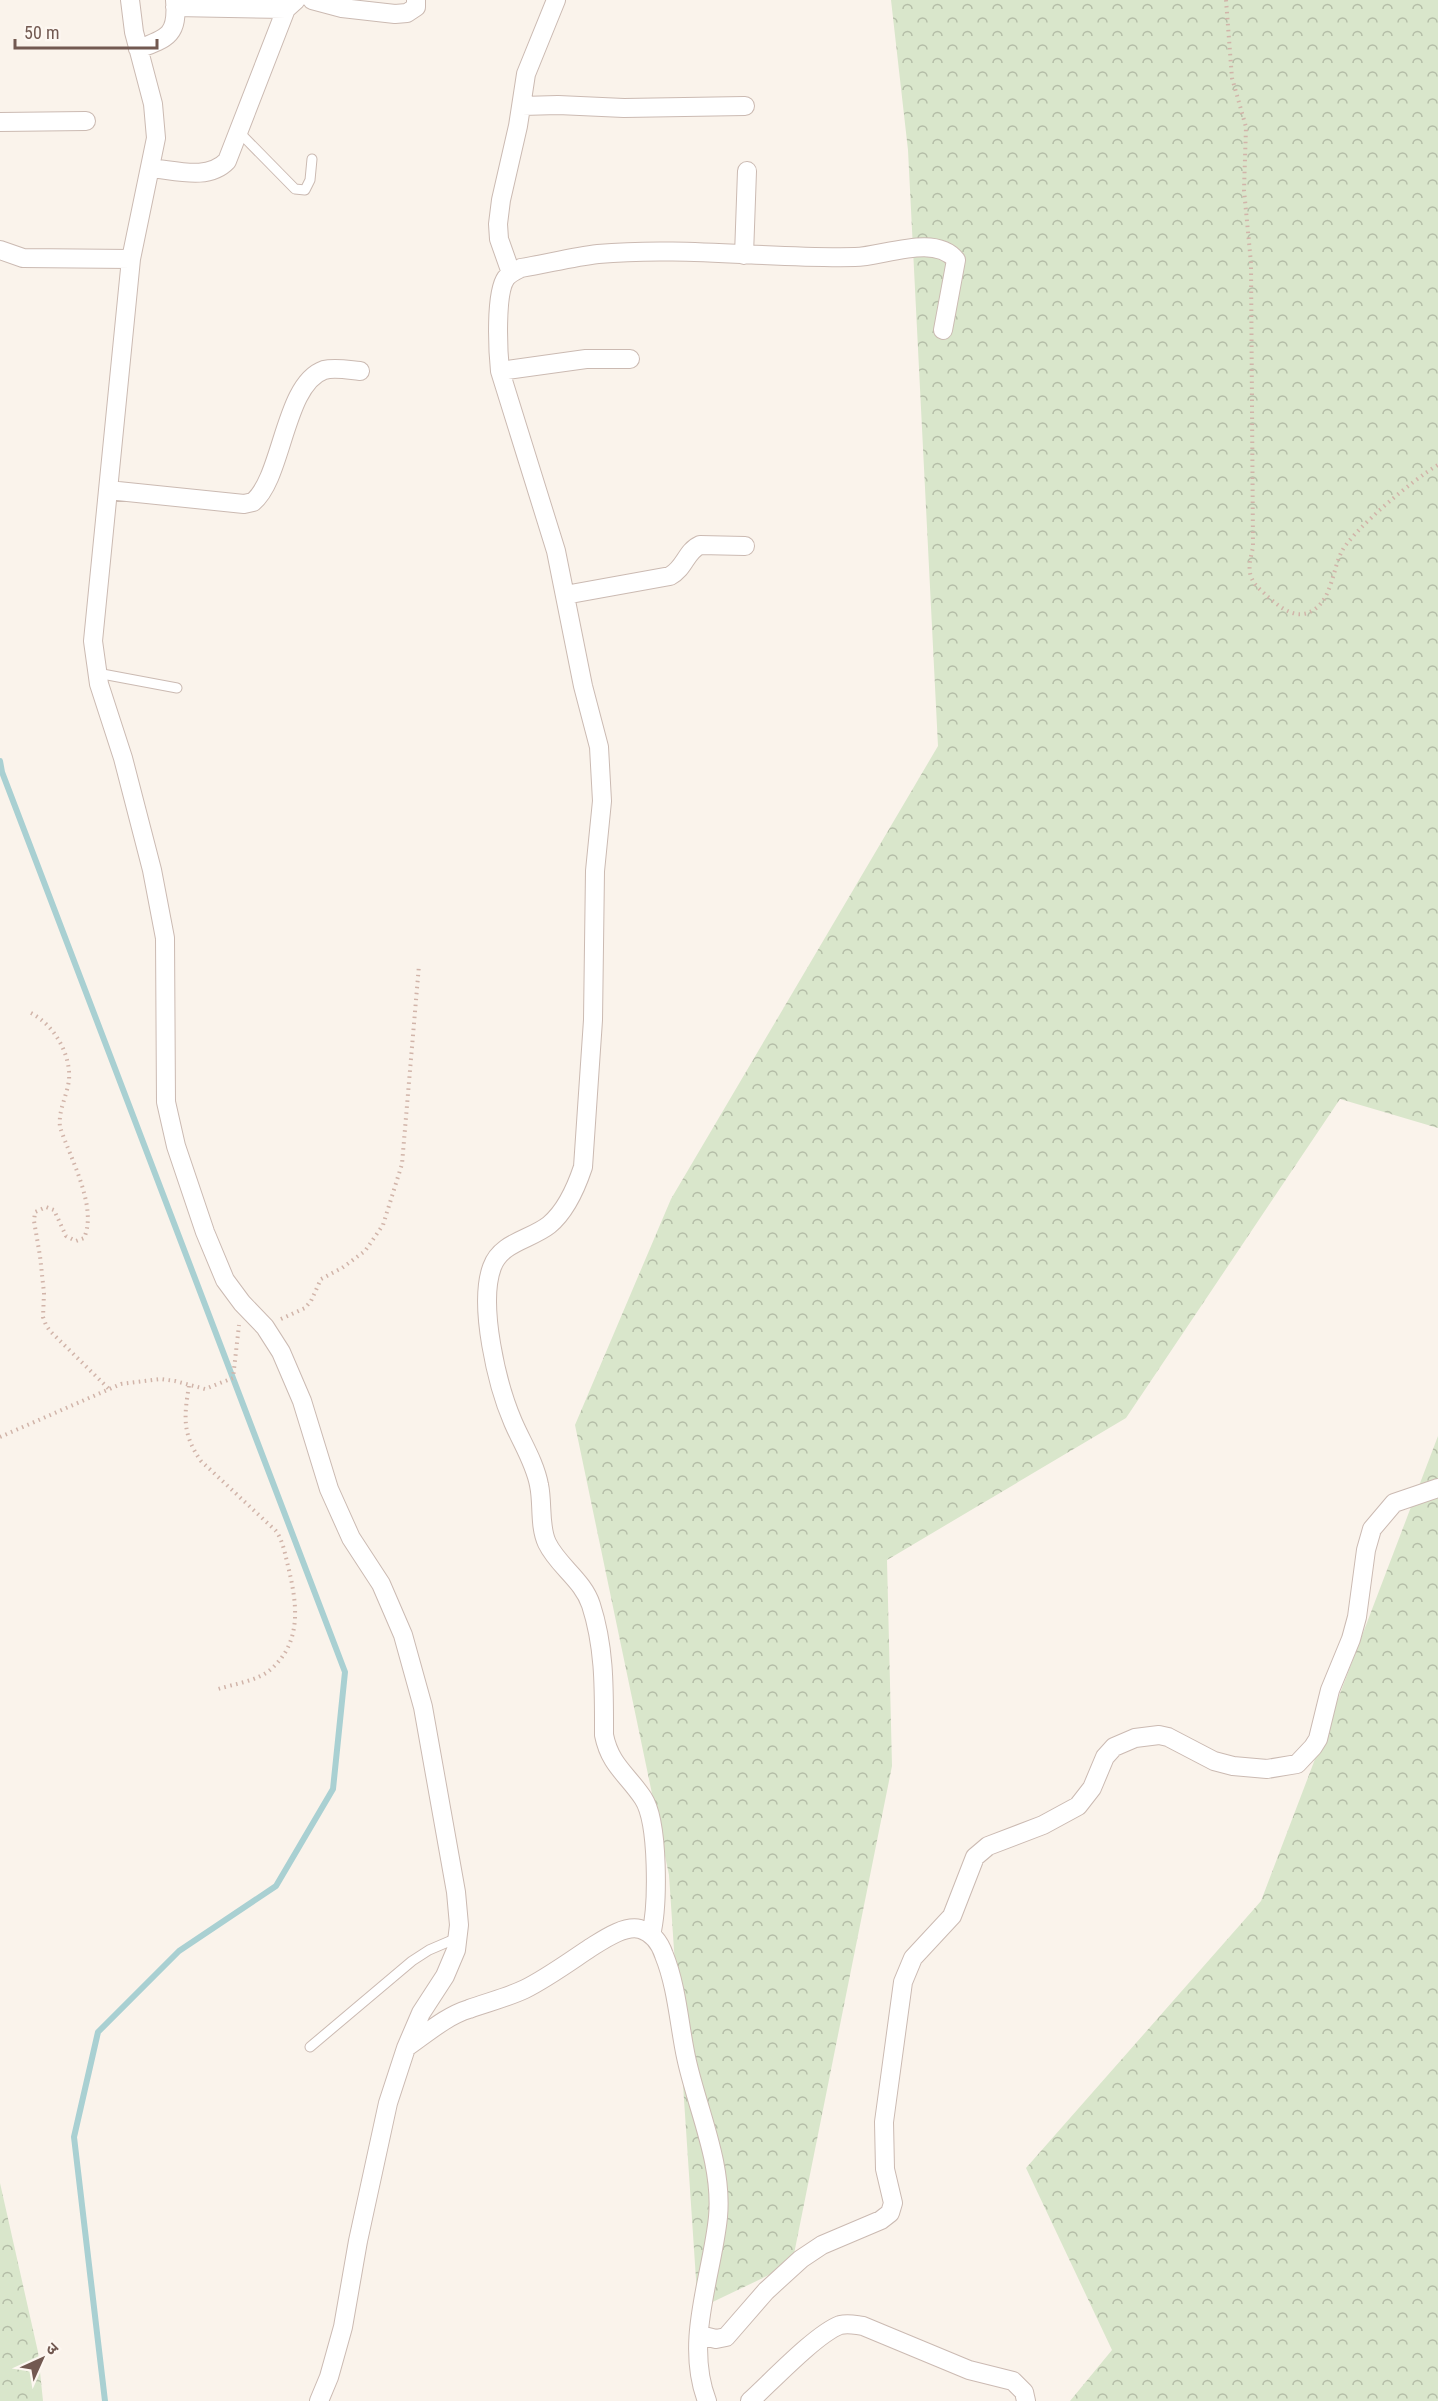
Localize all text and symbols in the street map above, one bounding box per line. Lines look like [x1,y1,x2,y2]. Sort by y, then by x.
scale bar [15,12,158,50]
text: 50 m [24,22,59,43]
north arrow [12,2329,72,2389]
text: उ [42,2339,63,2359]

